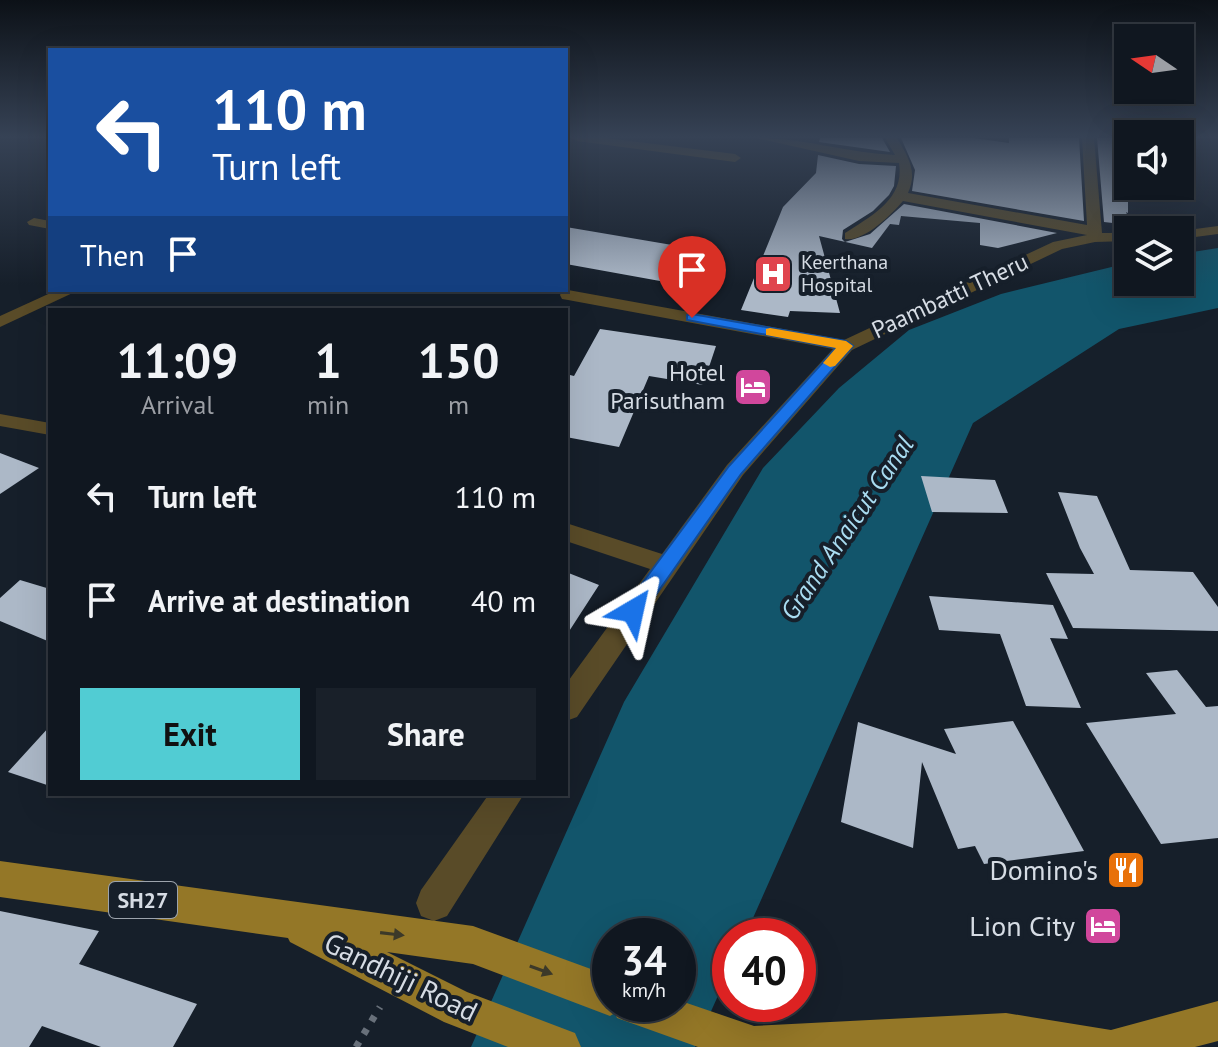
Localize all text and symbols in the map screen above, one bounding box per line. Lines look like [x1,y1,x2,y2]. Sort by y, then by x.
north arrow [1114,24,1194,104]
map controls [1114,24,1194,296]
text: 110 m [212,73,367,145]
icon: left [80,80,184,184]
button: sound [1114,120,1194,200]
text: Turn left [212,143,341,190]
button: layers [1114,216,1194,296]
icon: arrive [161,232,205,276]
text: Then [80,235,145,274]
pin [658,236,726,318]
street label: Paambatti Theru [867,246,1033,345]
icon: arrive [670,248,714,292]
place label: Keerthana Hospital [801,249,888,298]
hospital icon: Keerthana Hospital [752,253,794,295]
text: 11:09 [117,329,238,391]
text: 1 [314,329,342,391]
text: 150 [418,329,499,391]
place label: Hotel Parisutham [610,357,725,416]
hotel icon: Hotel Parisutham [732,366,774,408]
text: Arrival [141,388,214,421]
text: min [307,388,349,421]
text: m [448,388,469,421]
water label: Grand Anaicut Canal [773,429,920,626]
icon: left [80,474,124,518]
text: Turn left [148,477,256,516]
text: 110 m [455,477,536,516]
position arrow [591,569,675,653]
icon: arrive [80,578,124,622]
text: Arrive at destination [148,581,410,620]
text: 40 m [471,581,536,620]
button: Exit [80,688,300,780]
button: Share [316,688,536,780]
restaurant icon: Domino's [1105,849,1147,891]
place label: Domino's [989,851,1098,888]
road number: SH27 [109,882,177,918]
hotel icon: Lion City [1082,905,1124,947]
place label: Lion City [969,907,1075,944]
speed limit sign: 40 [712,918,816,1022]
street label: Gandhiji Road [319,924,484,1030]
one-way arrow [380,928,405,941]
text: 34 [621,934,667,986]
one-way arrow [529,964,553,977]
text: km/h [622,977,666,1003]

